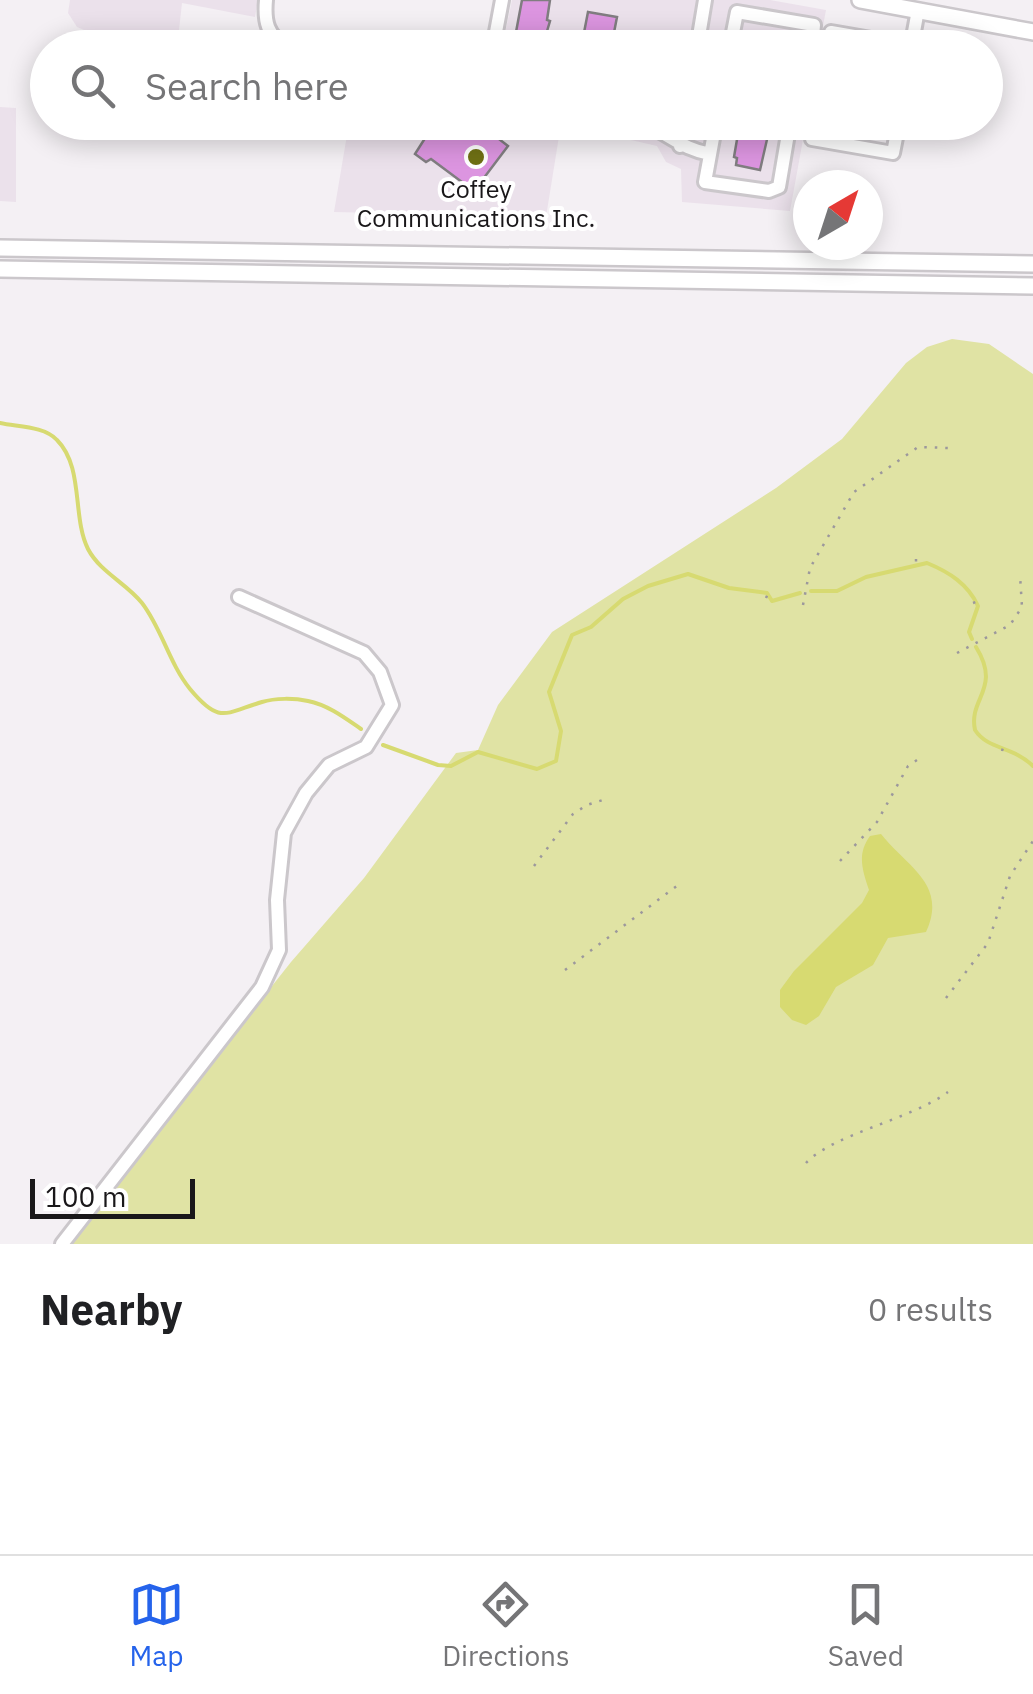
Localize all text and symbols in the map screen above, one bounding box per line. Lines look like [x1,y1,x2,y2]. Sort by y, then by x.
search box [30,30,1003,140]
icon: search [65,58,120,113]
text: Search here [145,61,349,110]
marker: Coffey Communications Inc. [465,146,487,168]
north arrow [793,170,883,260]
place label: Coffey Communications Inc. [357,172,595,234]
scale bar [30,1174,195,1218]
text: 100 m [45,1178,126,1215]
text: Nearby [40,1282,182,1337]
text: 0 results [868,1288,993,1330]
tab: Map [129,1577,184,1674]
tab: Directions [442,1577,570,1674]
tab: Saved [828,1577,904,1674]

